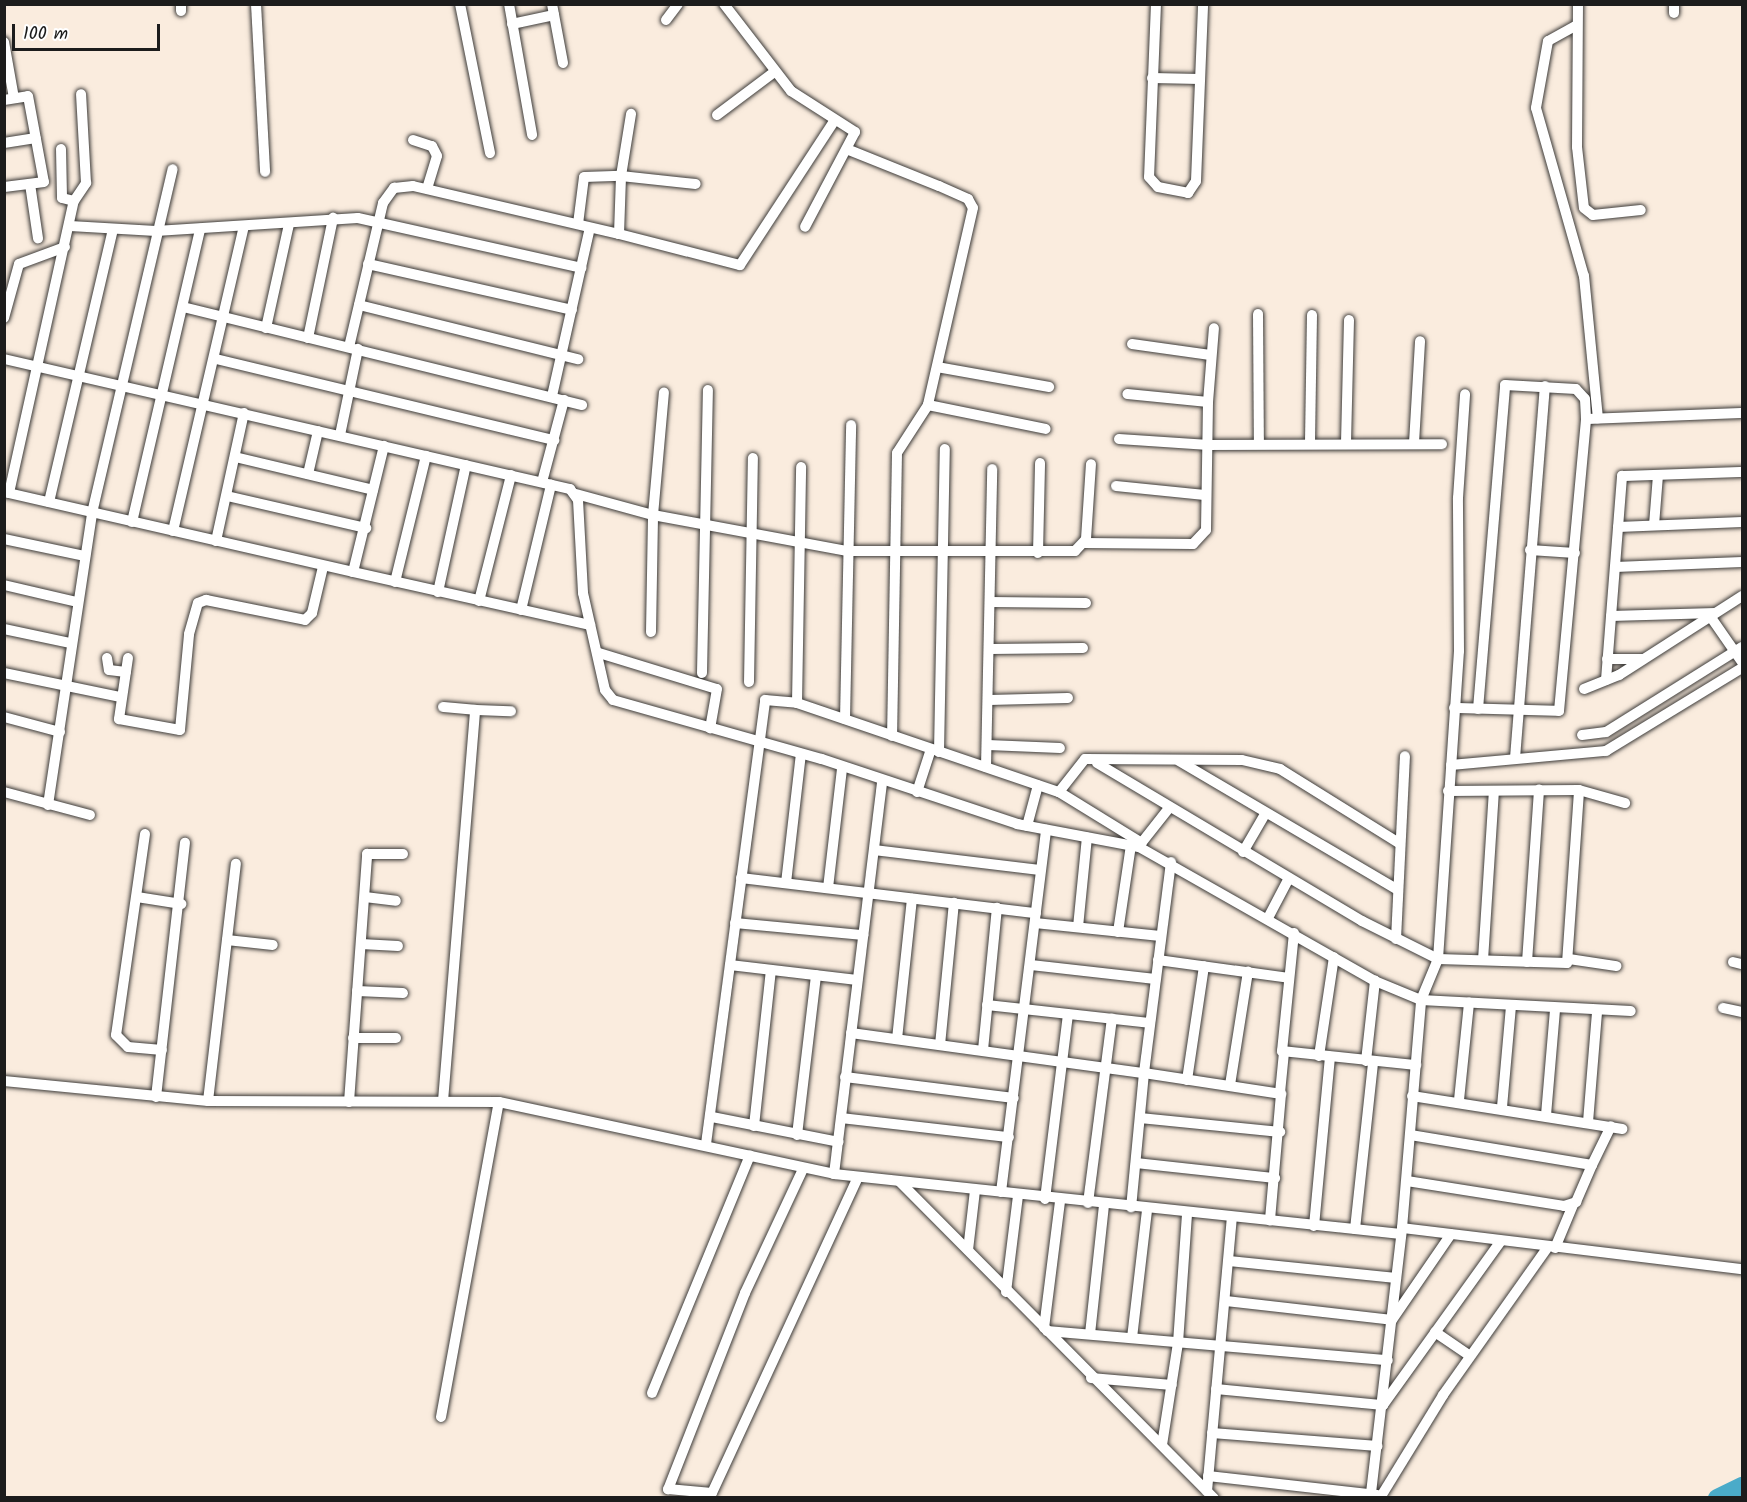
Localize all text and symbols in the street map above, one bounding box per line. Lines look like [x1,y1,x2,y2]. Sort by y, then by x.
scale bar [15,12,164,50]
text: 100 m [23,20,68,49]

